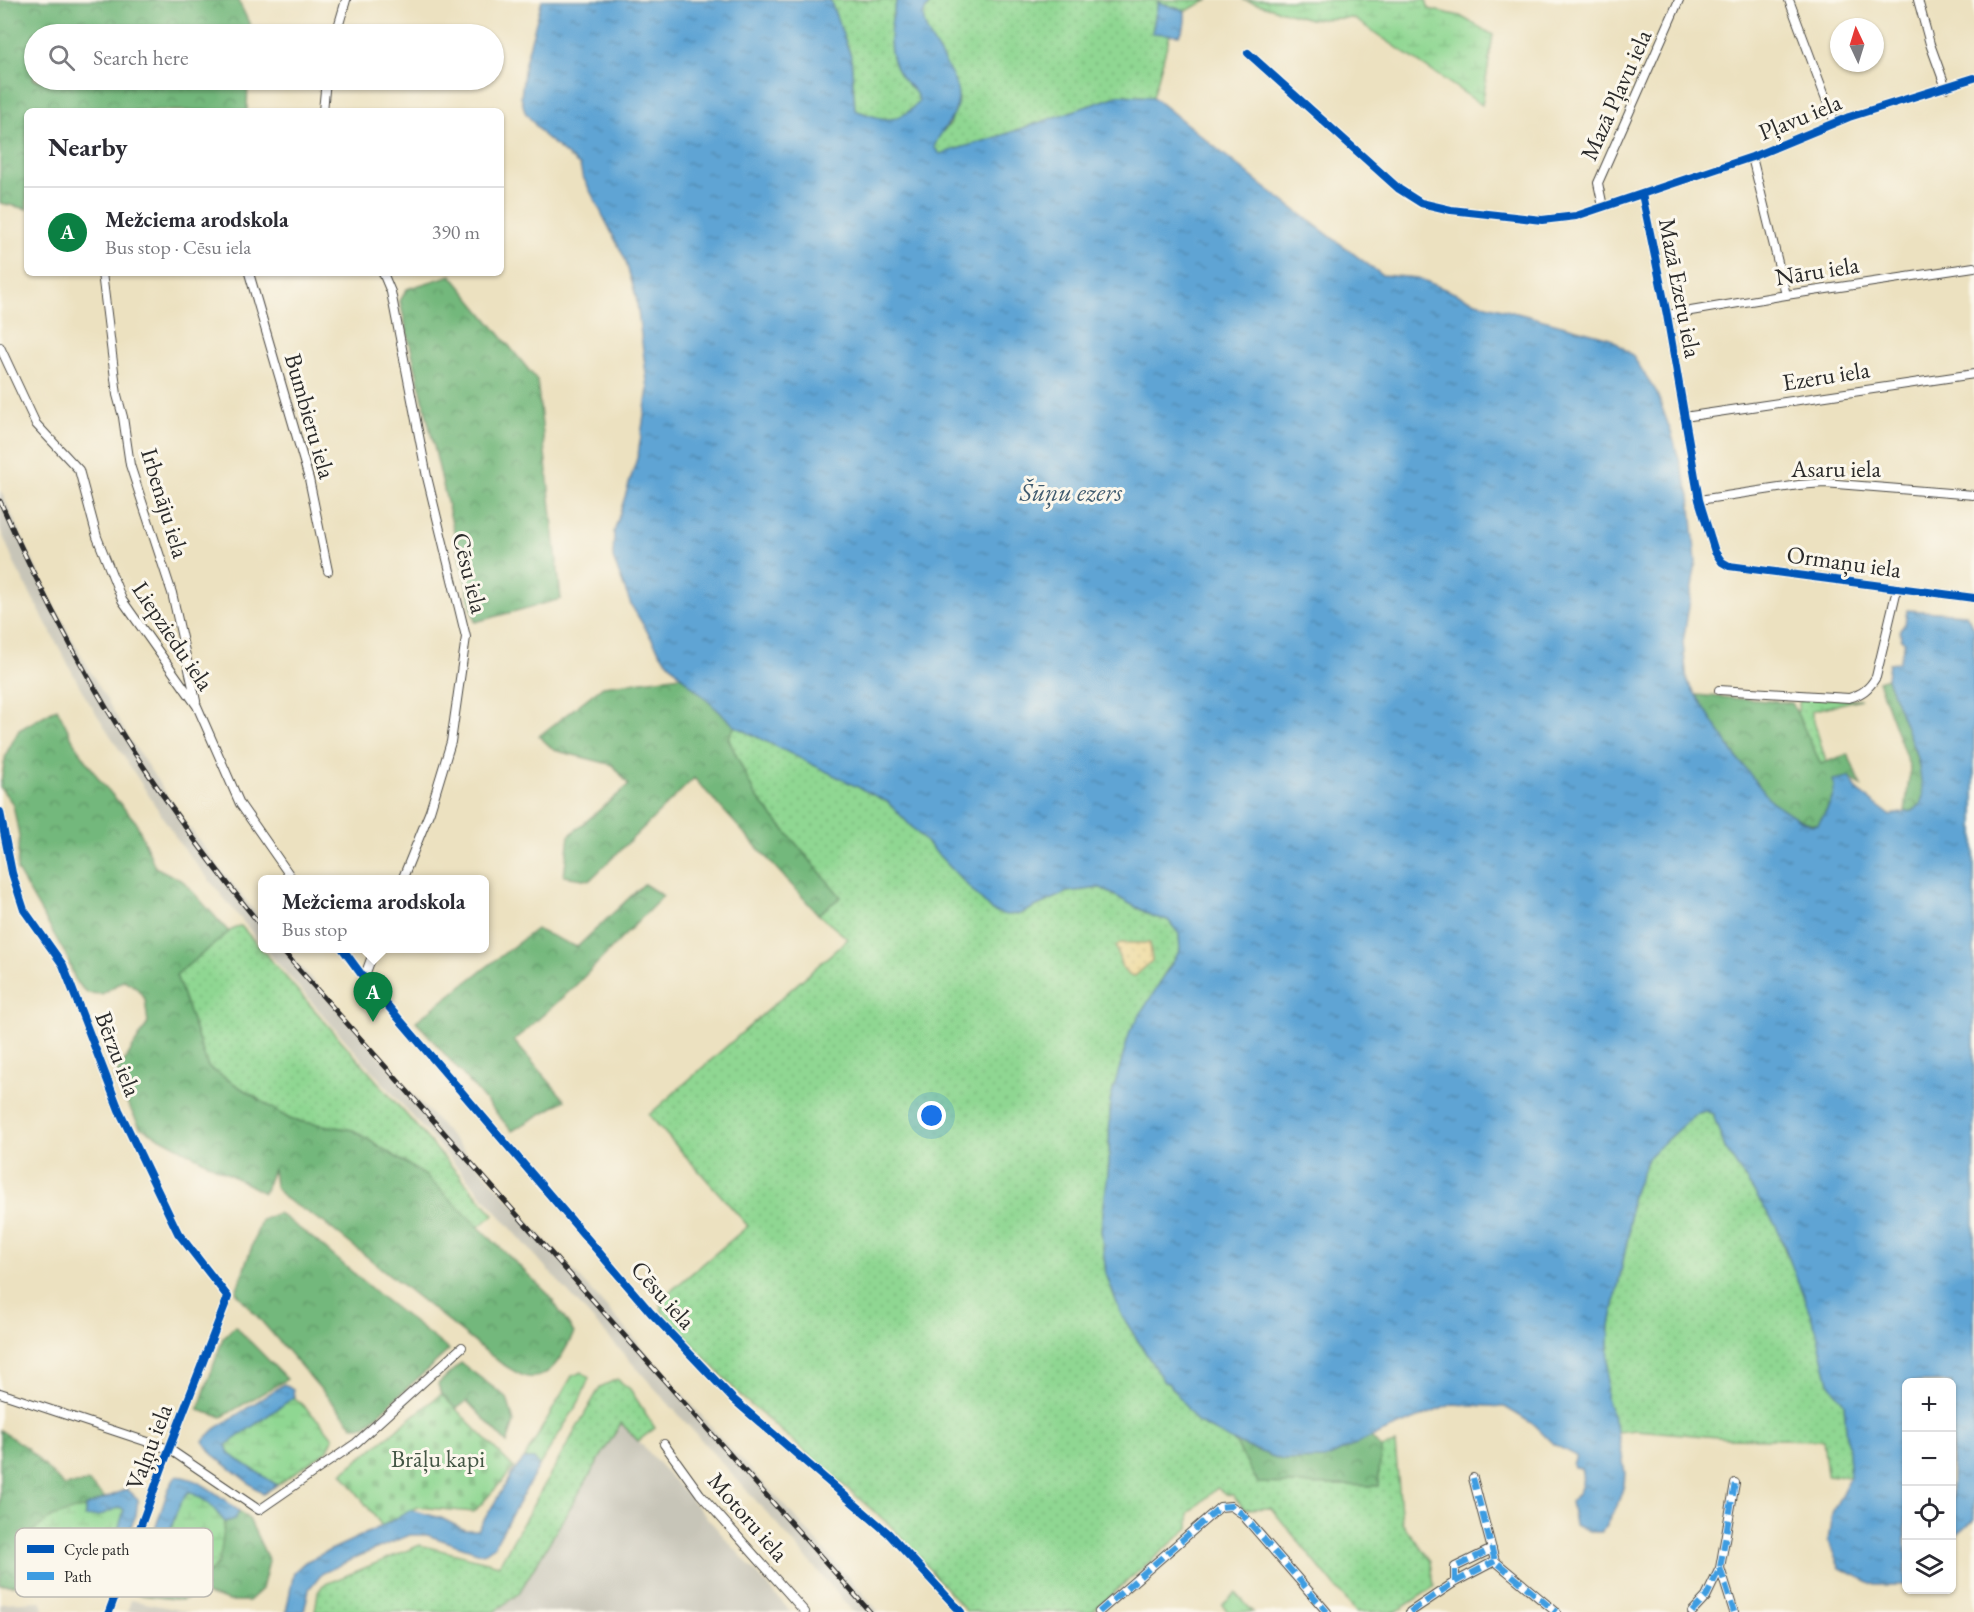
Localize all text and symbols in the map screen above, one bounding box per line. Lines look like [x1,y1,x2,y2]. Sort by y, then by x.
north arrow [1830,18,1884,72]
search box [24,24,504,90]
street label: Mazā Pļavu iela [1573,24,1658,165]
icon: search [45,41,78,74]
text: Search here [93,43,188,72]
street label: Pļavu iela [1754,86,1846,147]
text: Nearby [48,130,128,164]
text: Mežciema arodskola [105,205,289,234]
street label: Mazā Ezeru iela [1652,215,1709,361]
text: A [60,219,75,245]
text: 390 m [432,219,480,245]
text: Bus stop · Cēsu iela [105,234,251,260]
street label: Nāru iela [1773,249,1862,292]
street label: Bumbieru iela [278,350,343,483]
street label: Ezeru iela [1780,353,1872,398]
street label: Irbenāju iela [134,444,197,562]
street label: Asaru iela [1790,453,1881,484]
water label: Šūņu ezers [1019,475,1123,509]
street label: Cēsu iela [446,529,496,617]
street label: Ormaņu iela [1785,538,1904,585]
street label: Liepziedu iela [125,575,222,697]
popup [258,875,489,953]
text: Mežciema arodskola [282,887,465,916]
text: Bus stop [282,916,347,942]
pin: A [354,972,392,1022]
street label: Bērzu iela [88,1007,149,1101]
your location [917,1101,946,1130]
street label: Cēsu iela [624,1254,703,1336]
map controls [1902,1378,1956,1594]
button: + [1902,1378,1956,1432]
street label: Vaļņu iela [118,1399,179,1494]
button: − [1902,1432,1956,1486]
park label: Brāļu kapi [391,1443,485,1474]
street label: Motoru iela [701,1466,796,1568]
button: locate [1902,1486,1956,1540]
legend [15,1528,213,1597]
text: Cycle path [64,1539,129,1560]
button: layers [1902,1540,1956,1594]
text: Path [64,1566,92,1587]

